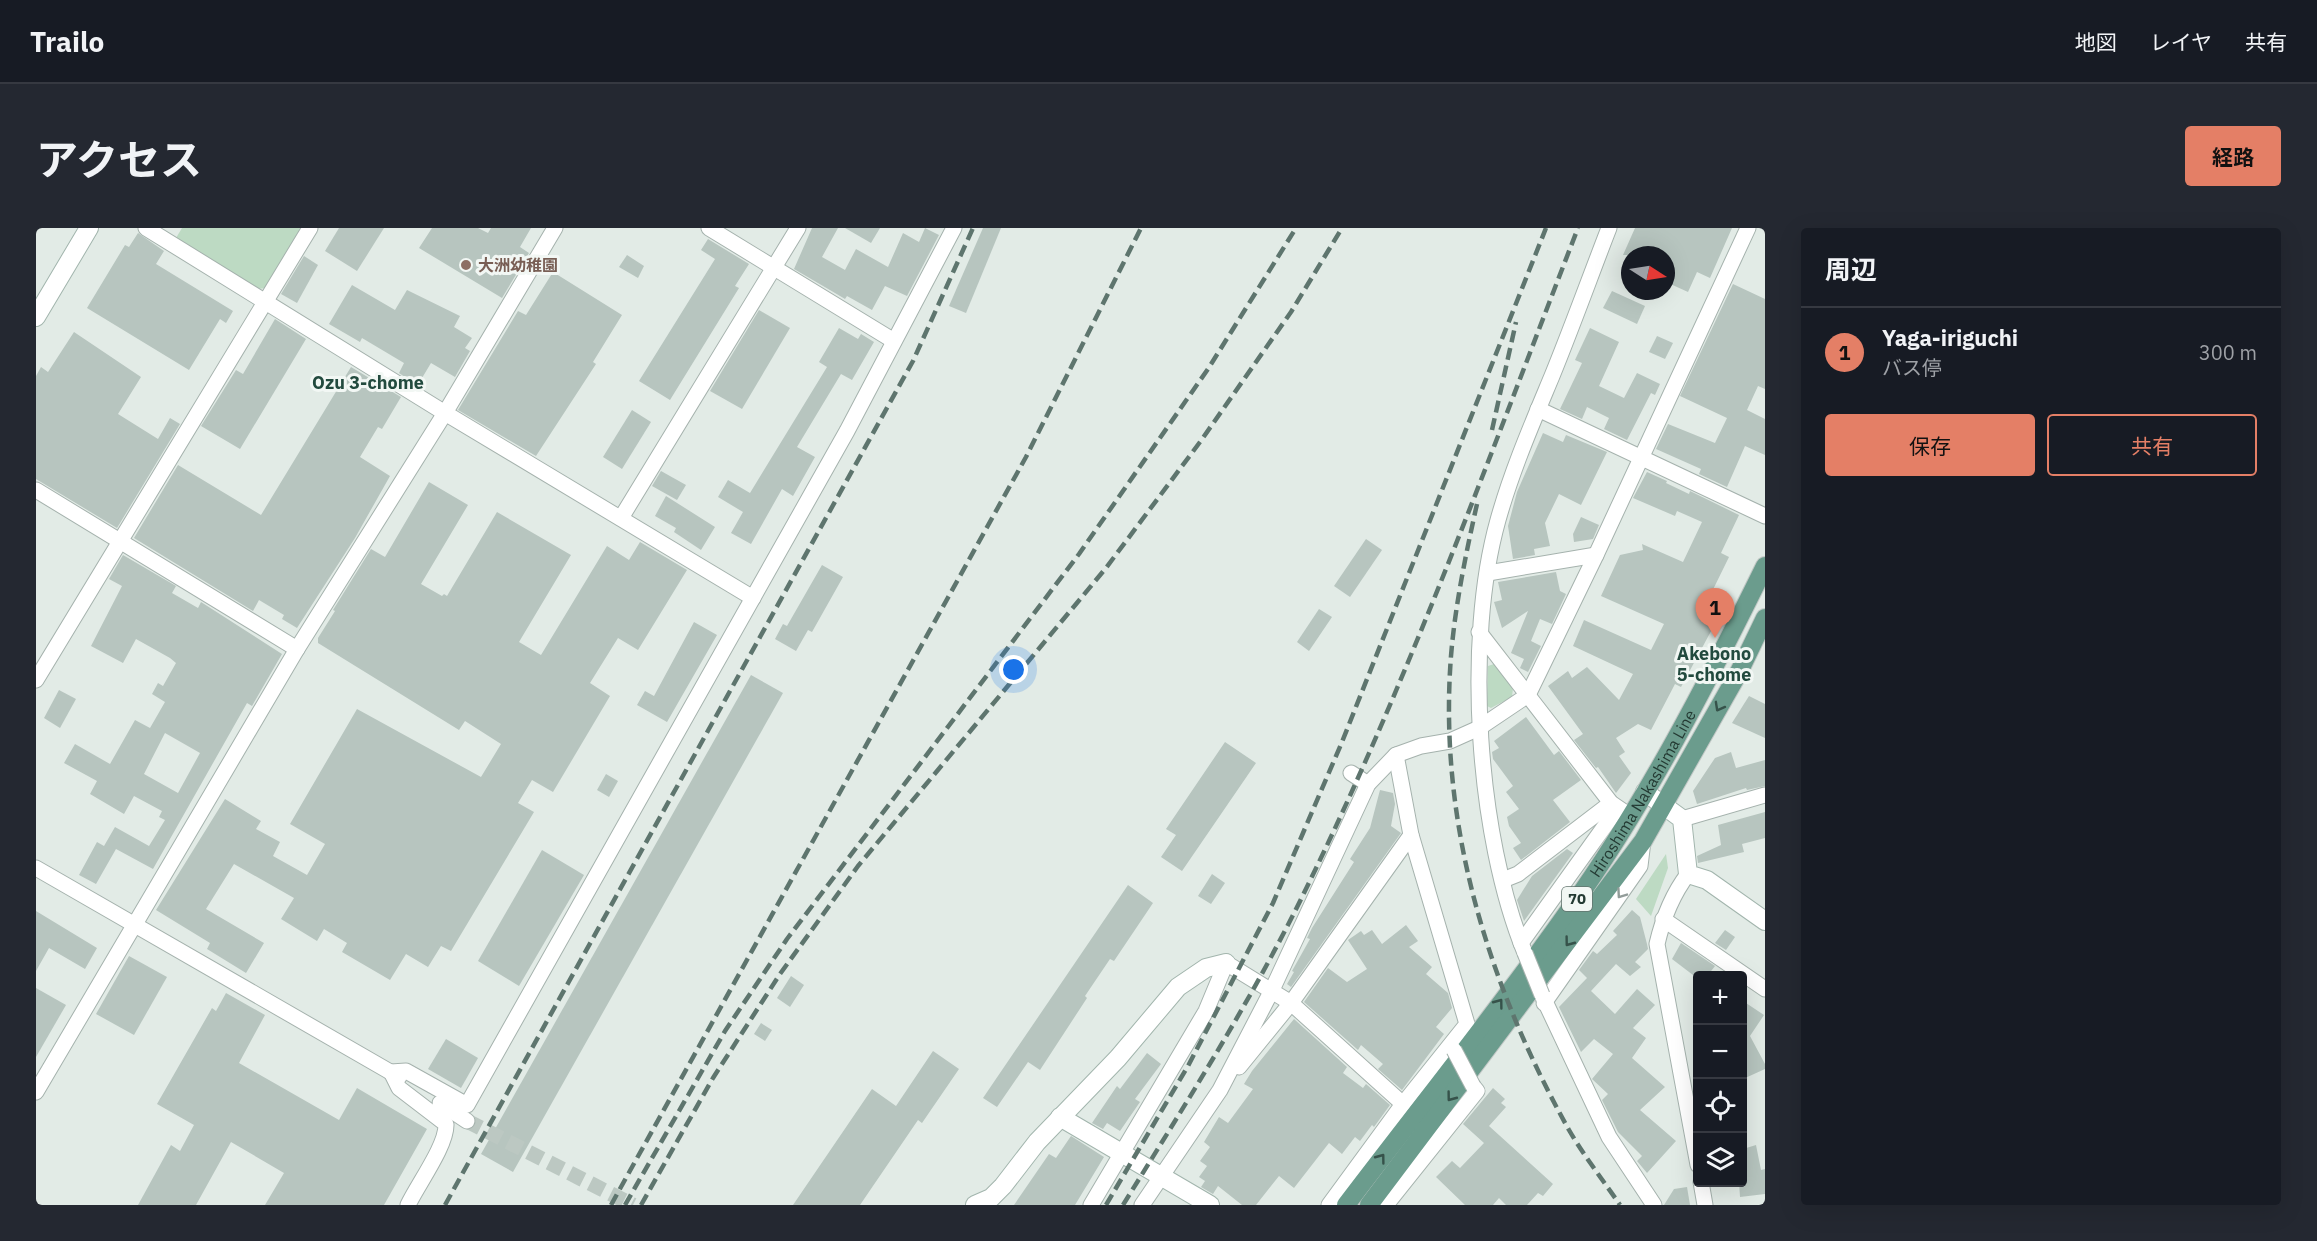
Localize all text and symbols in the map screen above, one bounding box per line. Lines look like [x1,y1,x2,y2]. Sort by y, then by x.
text: Trailo [30,23,104,60]
text: 地図 [2075,28,2117,56]
text: レイヤ [2150,28,2212,56]
text: 共有 [2245,28,2287,56]
button: 経路 [2185,126,2281,186]
text: アクセス [36,132,202,187]
north arrow [1621,246,1675,300]
text: 周辺 [1825,252,1877,286]
place label: 大洲幼稚園 [478,255,558,275]
marker: 大洲幼稚園 [459,258,473,272]
text: Yaga-iriguchi [1882,323,2018,352]
text: 1 [1839,339,1851,366]
text: 300 m [2199,339,2257,366]
text: バス停 [1882,354,1942,381]
district label: Ozu 3-chome [312,371,424,394]
button: 保存 [1825,414,2035,476]
button: 共有 [2047,414,2257,476]
pin: 1 [1696,588,1734,638]
district label: Akebono 5-chome [1677,642,1751,686]
your location [999,655,1028,684]
one-way arrow [1715,701,1726,711]
street label: Hiroshima Nakashima Line [1585,706,1700,881]
road number: 70 [1562,887,1592,911]
one-way arrow [1617,887,1628,898]
one-way arrow [1566,935,1577,946]
map controls [1693,971,1747,1187]
button: + [1693,971,1747,1025]
one-way arrow [1492,999,1503,1010]
button: − [1693,1025,1747,1079]
button: locate [1693,1079,1747,1133]
one-way arrow [1448,1090,1459,1101]
button: layers [1693,1133,1747,1187]
one-way arrow [1374,1154,1385,1165]

